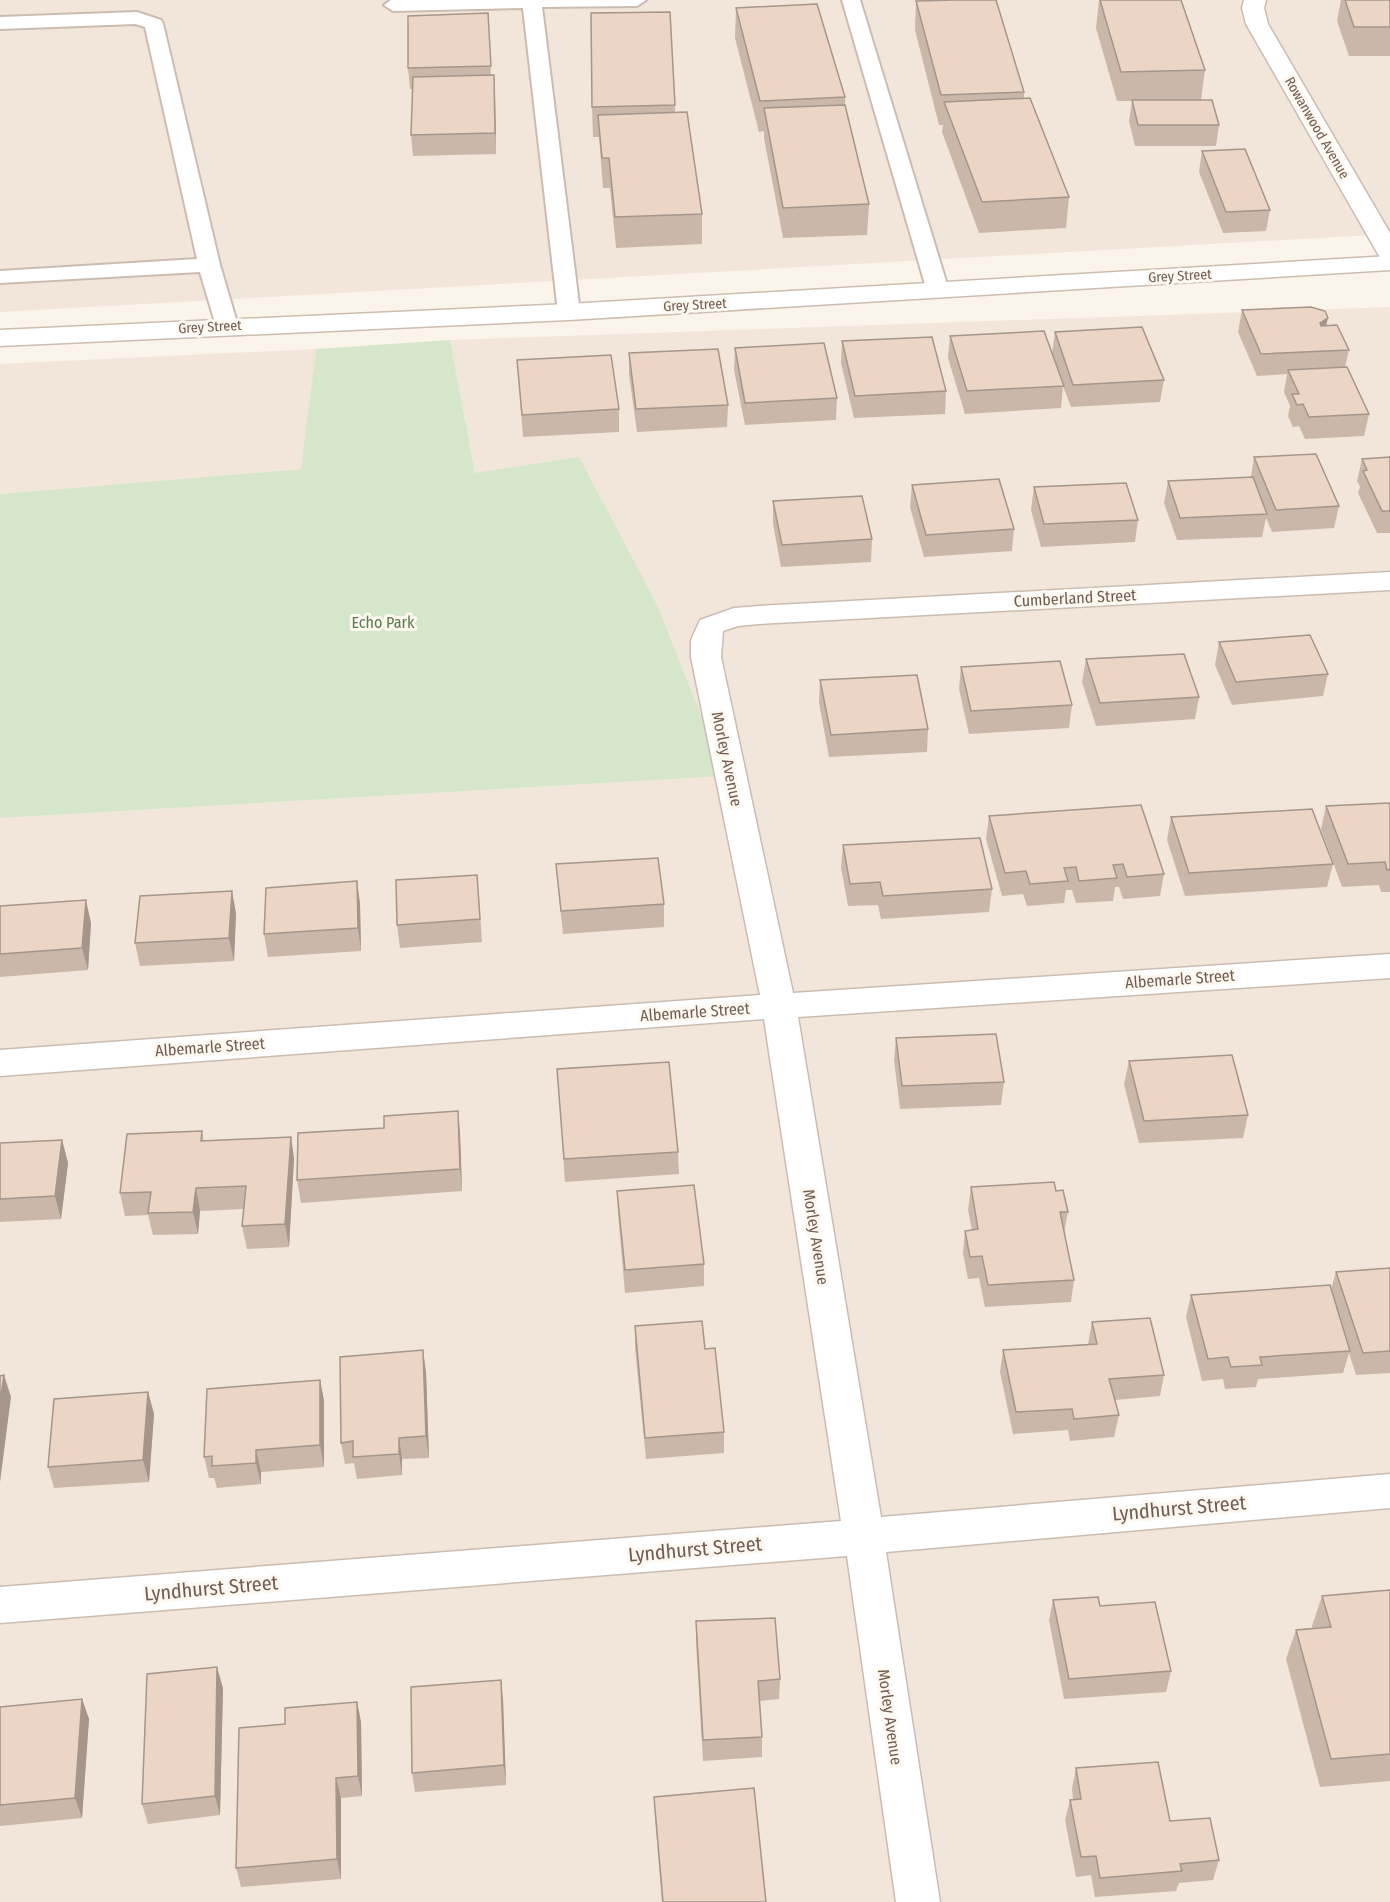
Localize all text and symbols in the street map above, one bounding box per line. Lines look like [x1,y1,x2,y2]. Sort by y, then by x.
street label: Rowanwood Avenue [1281,74,1353,182]
street label: Grey Street [1148,266,1212,286]
street label: Grey Street [663,295,727,315]
street label: Grey Street [178,317,242,337]
street label: Cumberland Street [1013,585,1137,611]
park label: Echo Park [351,613,415,632]
street label: Morley Avenue [708,710,746,808]
street label: Albemarle Street [1125,966,1236,992]
street label: Albemarle Street [640,999,751,1025]
street label: Albemarle Street [155,1034,266,1060]
street label: Morley Avenue [799,1188,833,1286]
street label: Lyndhurst Street [1111,1490,1247,1526]
street label: Lyndhurst Street [627,1531,763,1567]
street label: Lyndhurst Street [143,1570,279,1606]
street label: Morley Avenue [874,1668,906,1766]

